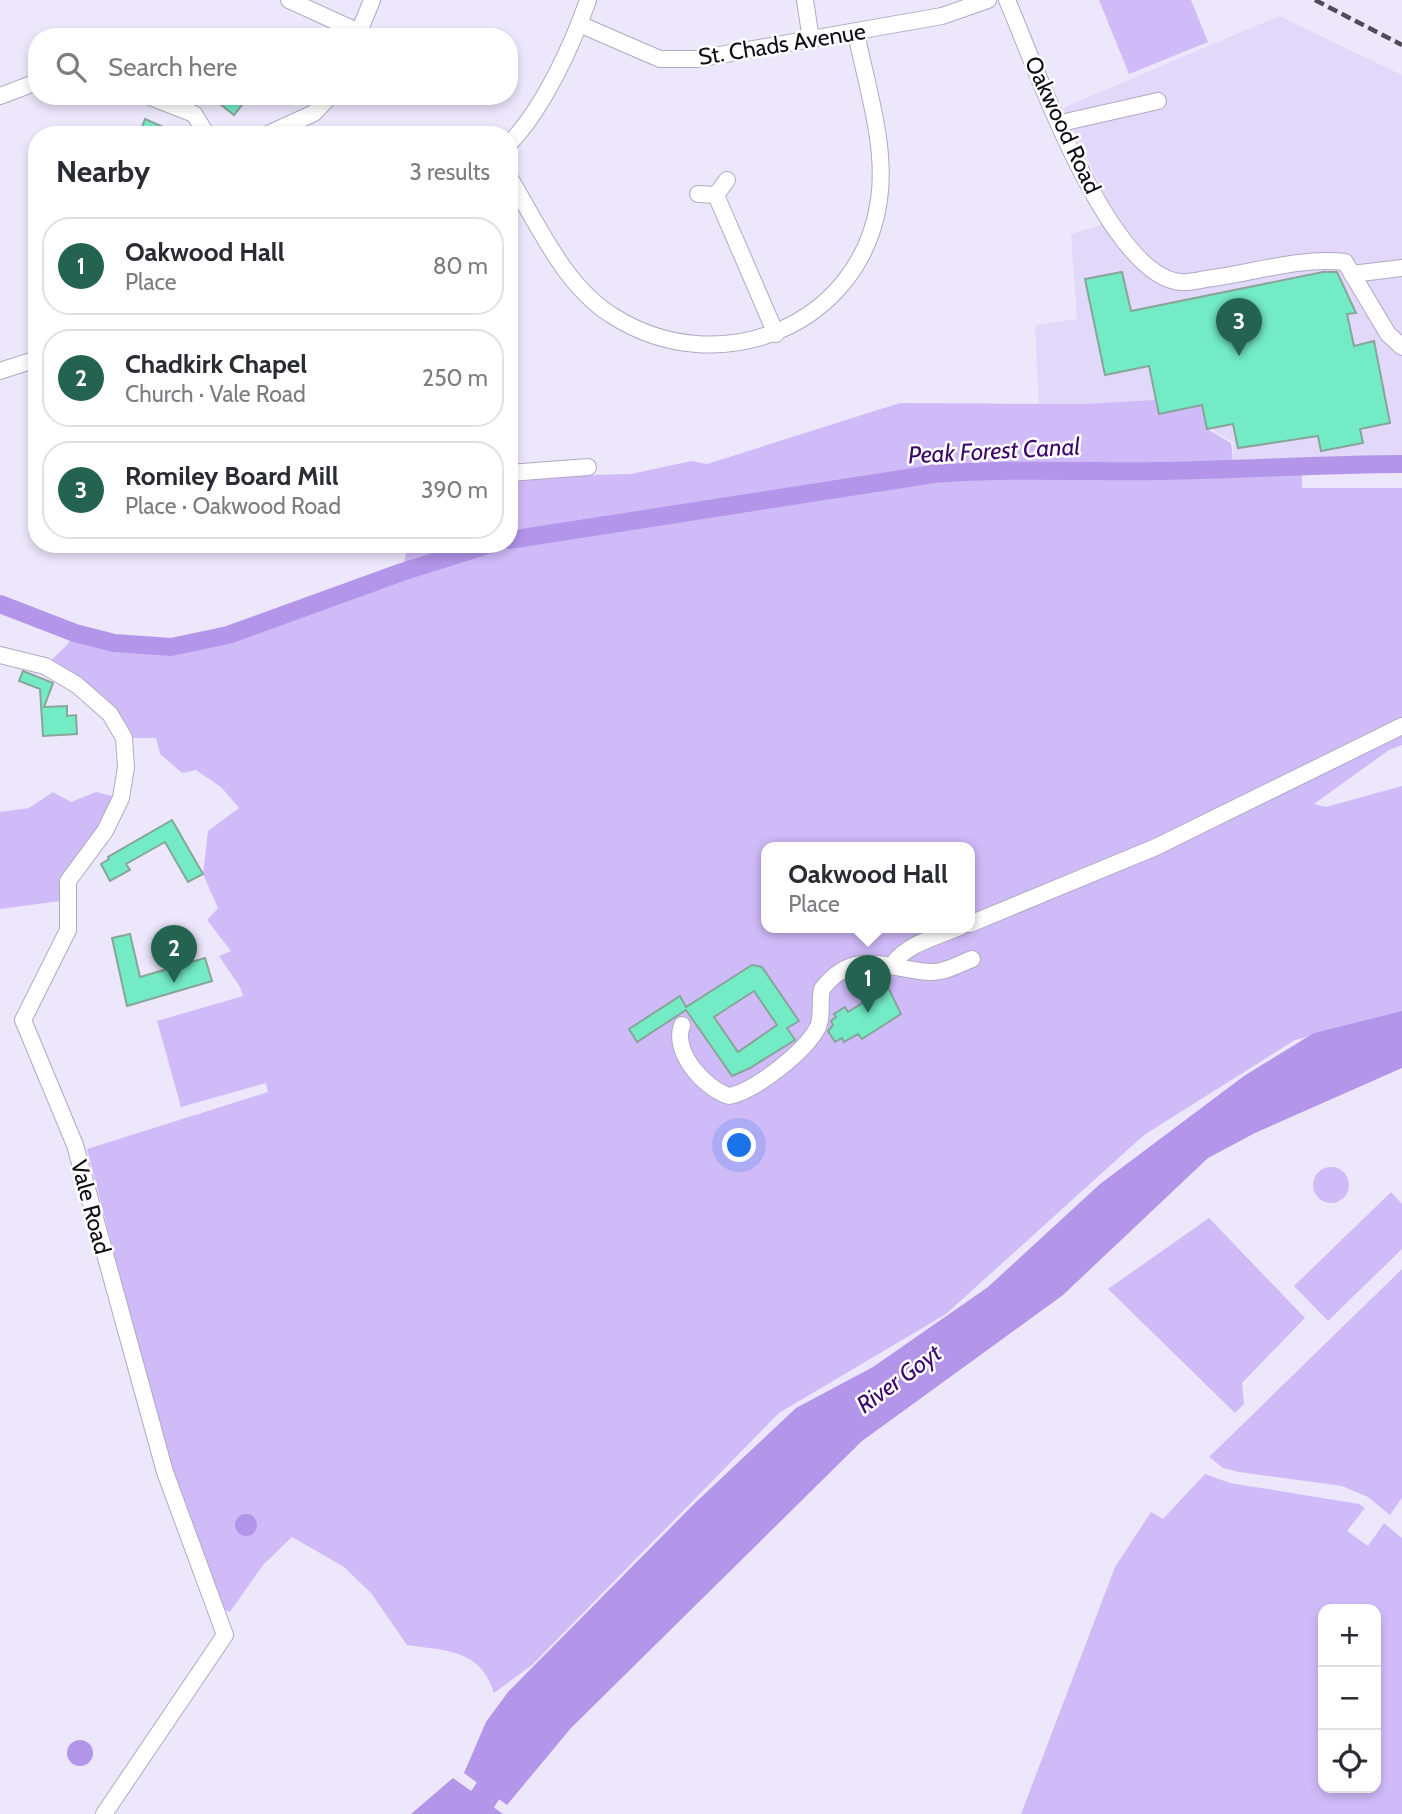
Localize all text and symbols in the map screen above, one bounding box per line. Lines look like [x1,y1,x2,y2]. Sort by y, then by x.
street label: St. Chads Avenue [696,17,868,71]
search box [28,28,518,105]
icon: search [52,48,90,86]
text: Search here [108,51,237,83]
street label: Oakwood Road [1019,52,1107,198]
text: Nearby [56,153,150,190]
text: 3 results [409,158,490,186]
text: Oakwood Hall [125,236,285,268]
text: 1 [77,252,85,280]
text: 80 m [433,252,488,280]
text: Place [125,268,177,296]
pin: 3 [1216,298,1262,356]
text: Chadkirk Chapel [125,348,307,380]
text: 2 [75,364,87,392]
text: 250 m [422,364,488,392]
text: Church · Vale Road [125,380,306,408]
water label: Peak Forest Canal [907,431,1081,469]
text: Romiley Board Mill [125,460,339,492]
text: 3 [75,476,87,504]
text: 390 m [421,476,488,504]
text: Place · Oakwood Road [125,492,341,520]
popup [761,842,975,933]
text: Oakwood Hall [788,858,948,890]
text: Place [788,890,840,918]
pin: 2 [151,925,197,983]
pin: 1 [845,955,891,1013]
your location [722,1128,756,1162]
street label: Vale Road [65,1157,117,1257]
water label: River Goyt [851,1338,947,1419]
map controls [1318,1604,1381,1793]
button: + [1318,1604,1381,1667]
button: − [1318,1667,1381,1730]
button: locate [1318,1730,1381,1793]

